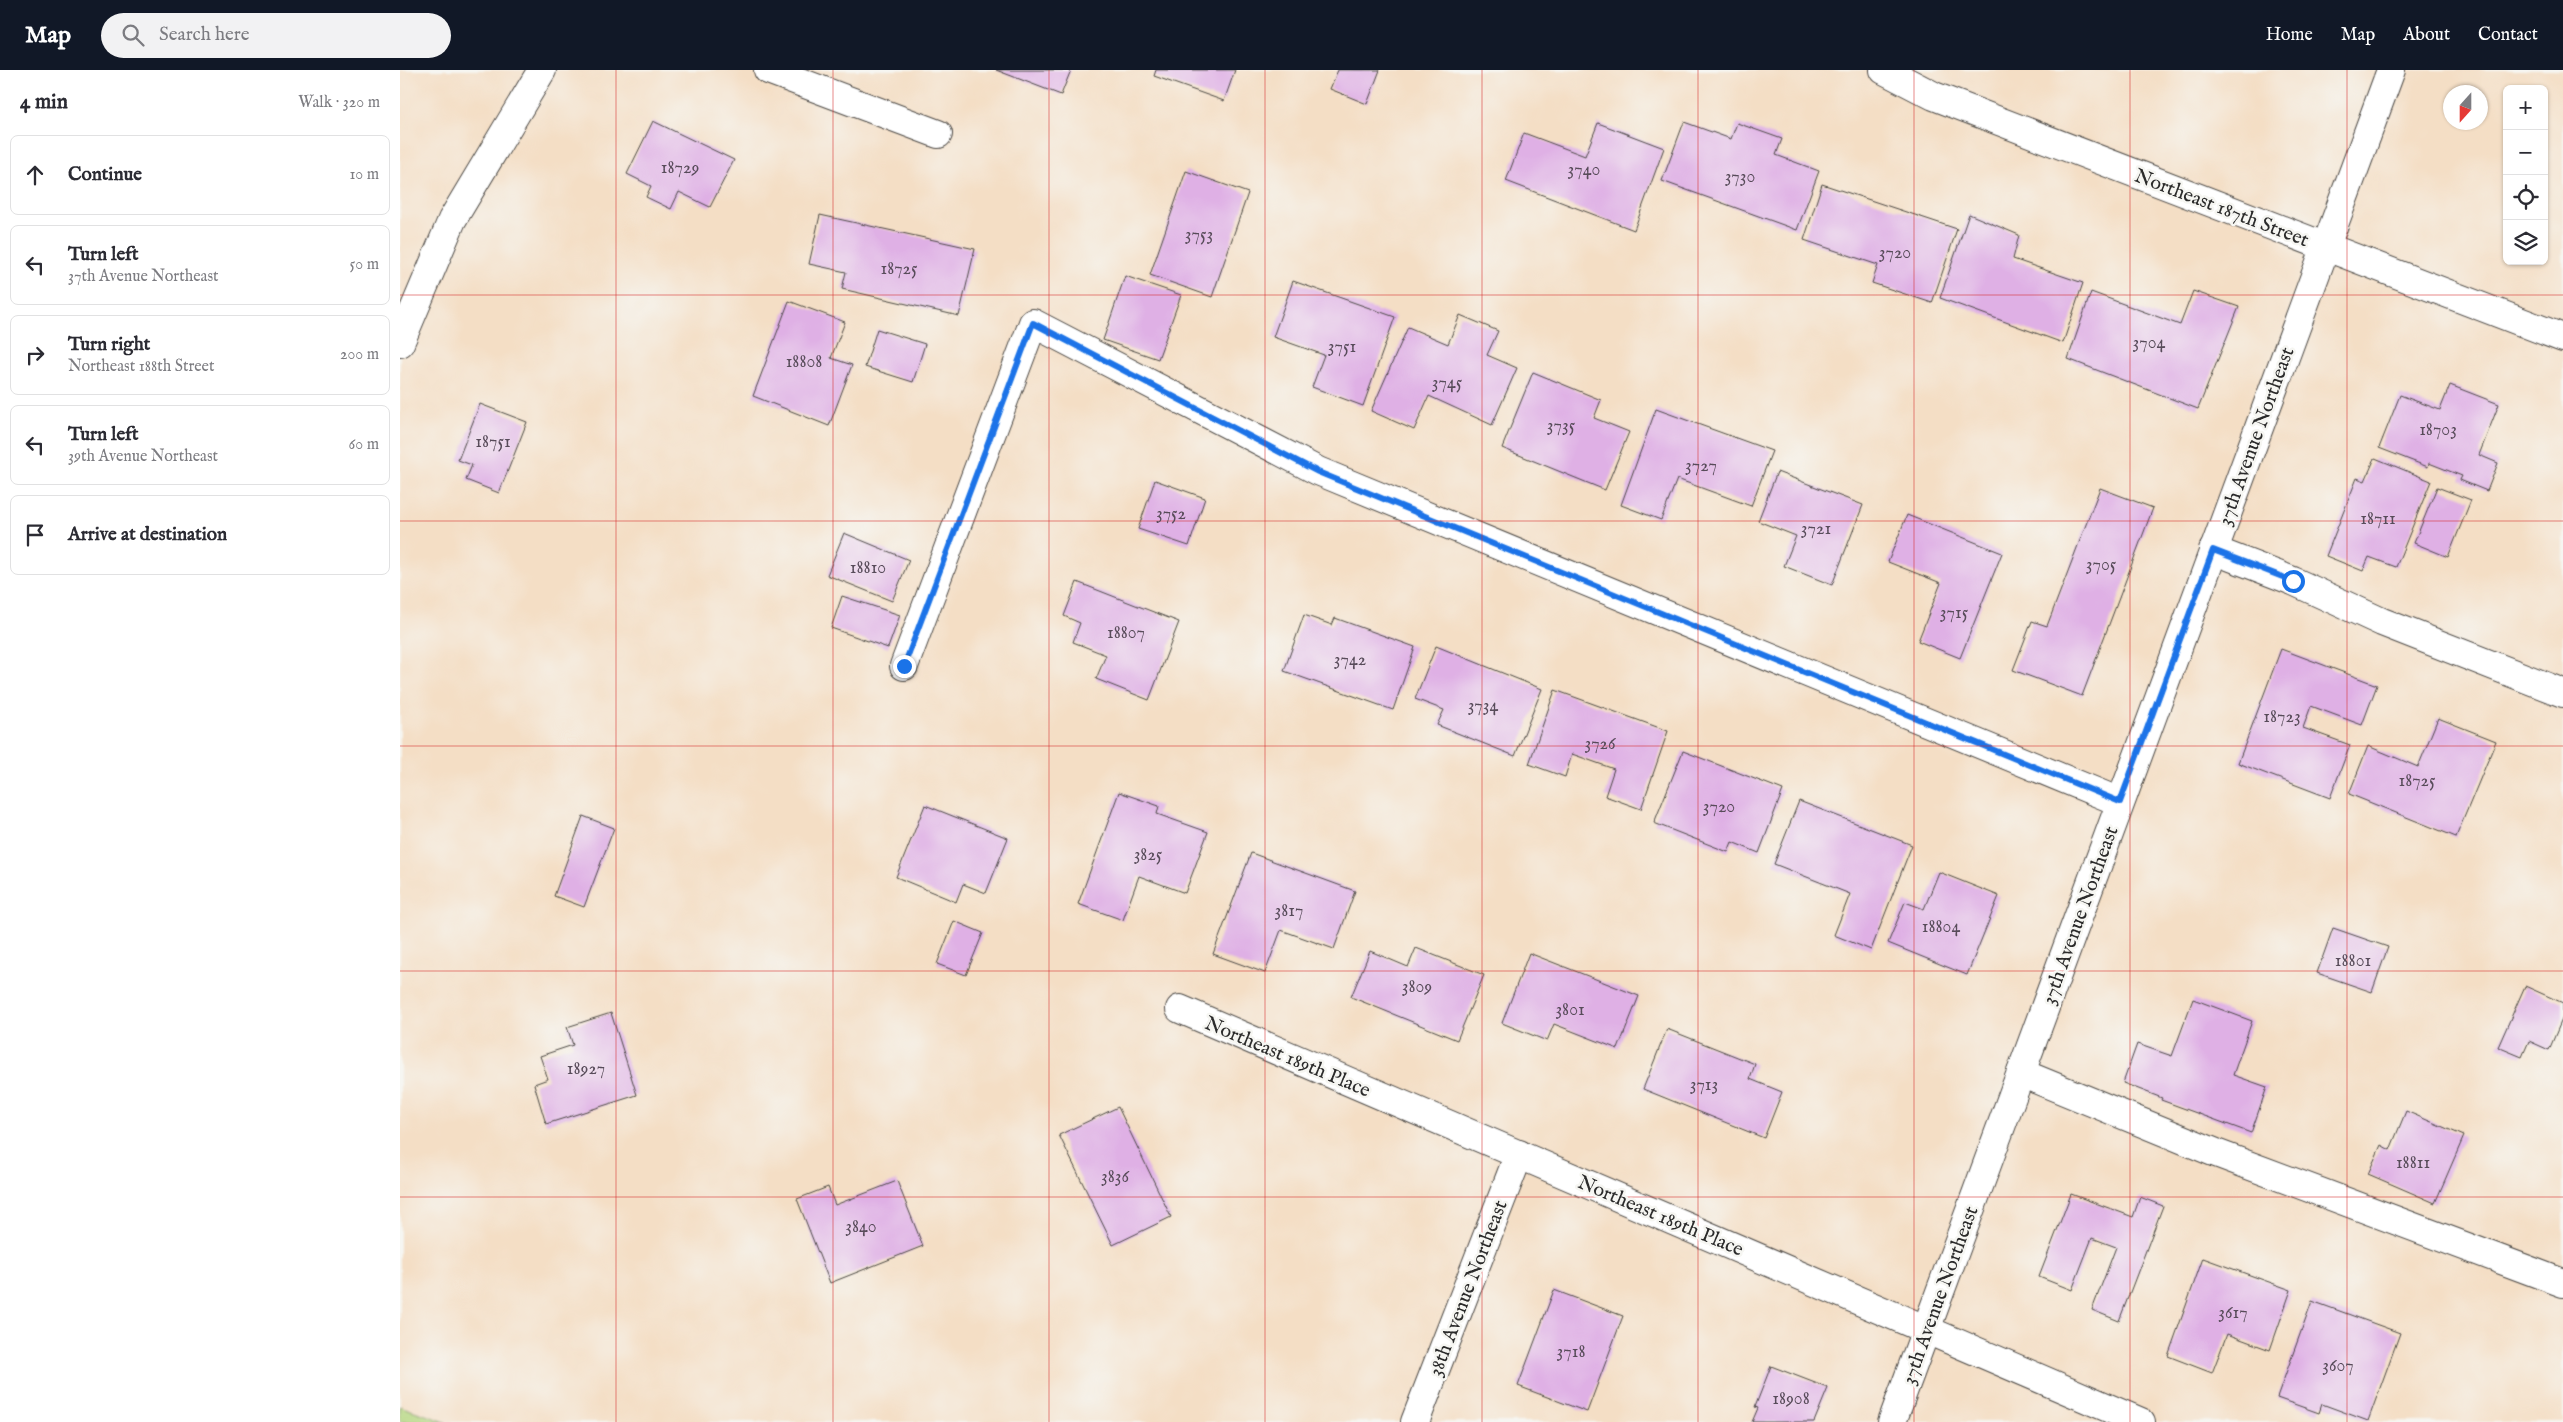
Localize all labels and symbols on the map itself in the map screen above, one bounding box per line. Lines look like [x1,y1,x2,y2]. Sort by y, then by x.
north arrow [2443,85,2488,130]
house number: 18729 [661,157,699,180]
house number: 3740 [1568,159,1600,182]
street label: Northeast 187th Street [2131,164,2312,253]
house number: 3730 [1725,166,1755,189]
house number: 3753 [1185,224,1213,247]
house number: 3720 [1879,242,1911,265]
house number: 18725 [880,258,918,281]
house number: 3704 [2133,332,2166,355]
house number: 3751 [1328,336,1356,359]
street label: 37th Avenue Northeast [2212,344,2300,529]
house number: 18808 [786,351,822,374]
house number: 3745 [1432,372,1463,395]
house number: 3735 [1547,415,1576,438]
house number: 18703 [2419,419,2457,442]
house number: 18751 [475,431,511,454]
house number: 3727 [1685,455,1717,478]
house number: 3752 [1156,503,1186,526]
house number: 18711 [2360,508,2396,531]
house number: 3721 [1801,518,1831,541]
house number: 3705 [2086,554,2117,577]
house number: 18810 [850,557,886,580]
route start [2282,570,2305,593]
house number: 3715 [1940,602,1969,625]
house number: 18807 [1107,622,1145,645]
house number: 3742 [1334,649,1366,672]
route end [893,655,916,678]
house number: 3734 [1468,695,1499,718]
house number: 18723 [2263,706,2301,729]
house number: 3726 [1584,733,1616,756]
house number: 18725 [2398,770,2436,793]
house number: 3720 [1703,796,1735,819]
street label: 37th Avenue Northeast [2036,823,2124,1008]
house number: 3825 [1134,844,1163,867]
house number: 3817 [1275,900,1303,923]
house number: 18804 [1922,916,1960,939]
house number: 18801 [2335,950,2371,973]
house number: 3809 [1402,976,1432,999]
house number: 3801 [1555,999,1585,1022]
street label: Northeast 189th Place [1201,1011,1374,1104]
house number: 18927 [567,1058,605,1081]
house number: 3713 [1690,1074,1718,1097]
house number: 18811 [2396,1152,2430,1175]
house number: 3836 [1101,1166,1129,1189]
street label: Northeast 189th Place [1574,1170,1747,1263]
street label: 38th Avenue Northeast [1423,1197,1514,1380]
street label: 37th Avenue Northeast [1896,1203,1984,1388]
house number: 3840 [845,1216,877,1239]
house number: 3617 [2218,1302,2248,1325]
house number: 3718 [1557,1341,1585,1364]
house number: 3607 [2322,1355,2354,1378]
house number: 18908 [1772,1388,1810,1411]

